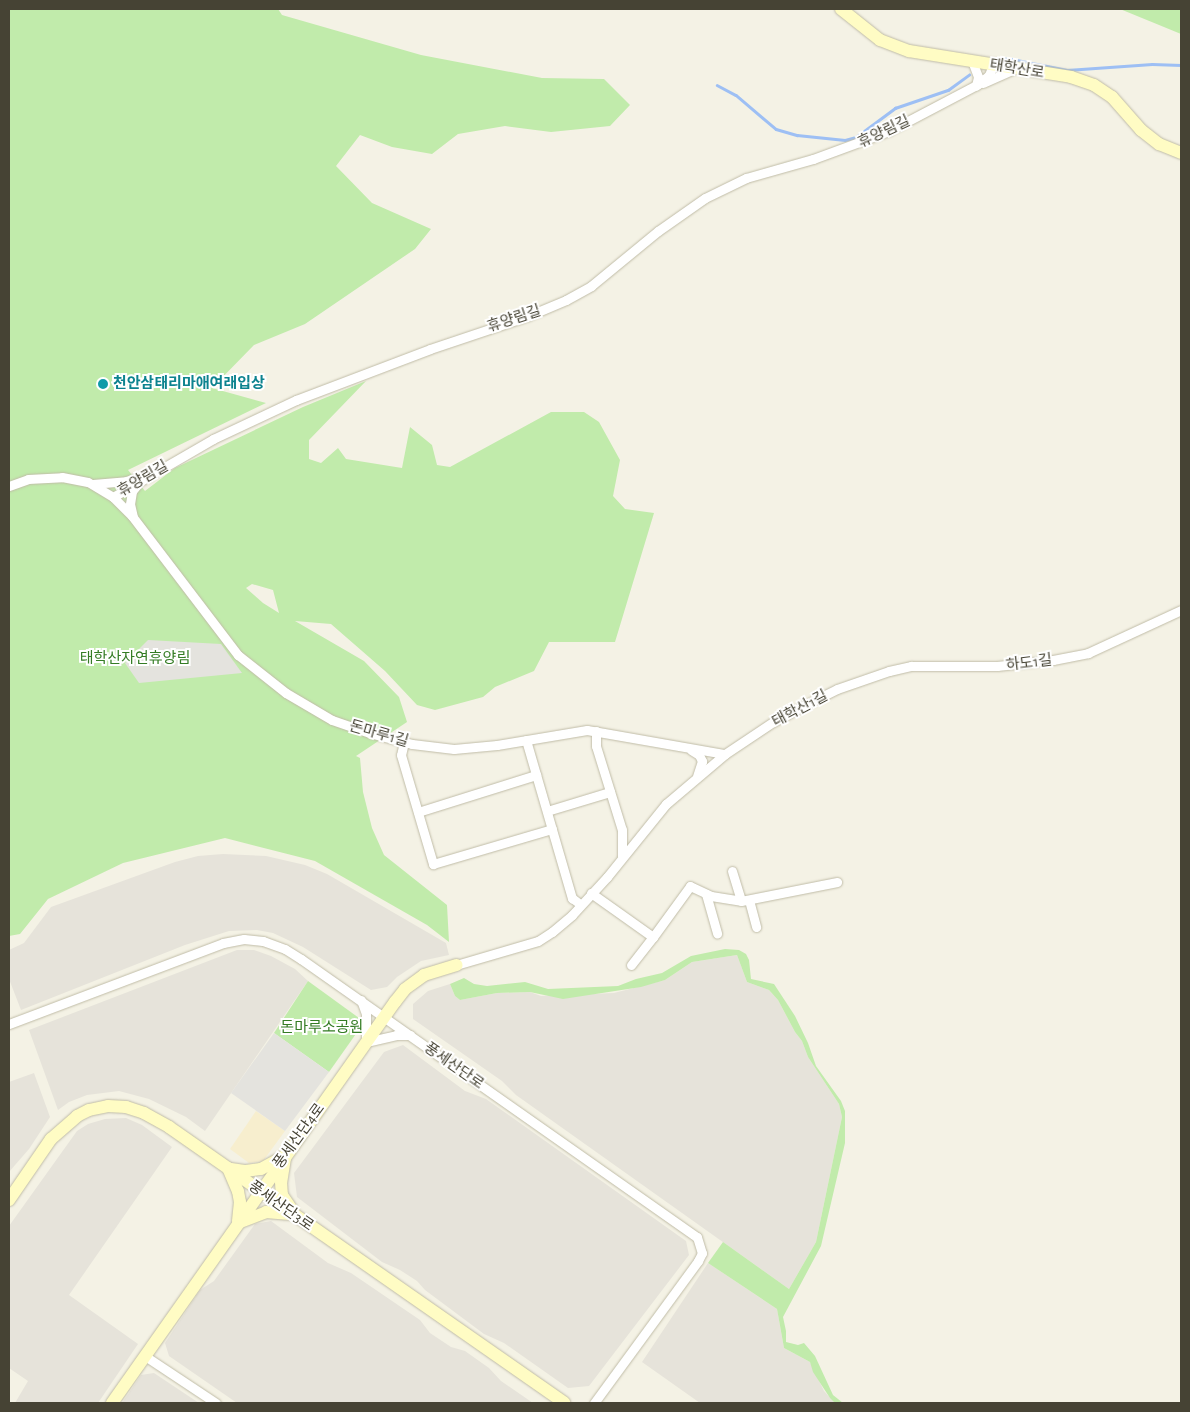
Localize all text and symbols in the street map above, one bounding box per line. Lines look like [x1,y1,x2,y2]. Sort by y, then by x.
street label: 태학산로 [988,56,1046,82]
street label: 휴양림길 [855,112,913,152]
street label: 휴양림길 [485,302,543,336]
place label: 천안삼태리마애여래입상 [113,375,265,393]
marker: 천안삼태리마애여래입상 [97,378,109,390]
street label: 휴양림길 [115,457,171,501]
park label: 태학산자연휴양림 [80,650,190,668]
street label: 하도1길 [1005,651,1053,675]
street label: 태학산1길 [769,687,831,731]
street label: 돈마루1길 [348,717,410,751]
park label: 돈마루소공원 [281,1019,363,1037]
street label: 풍세산단로 [421,1039,487,1093]
street label: 풍세산단4로 [269,1100,329,1172]
street label: 풍세산단3로 [245,1177,317,1235]

